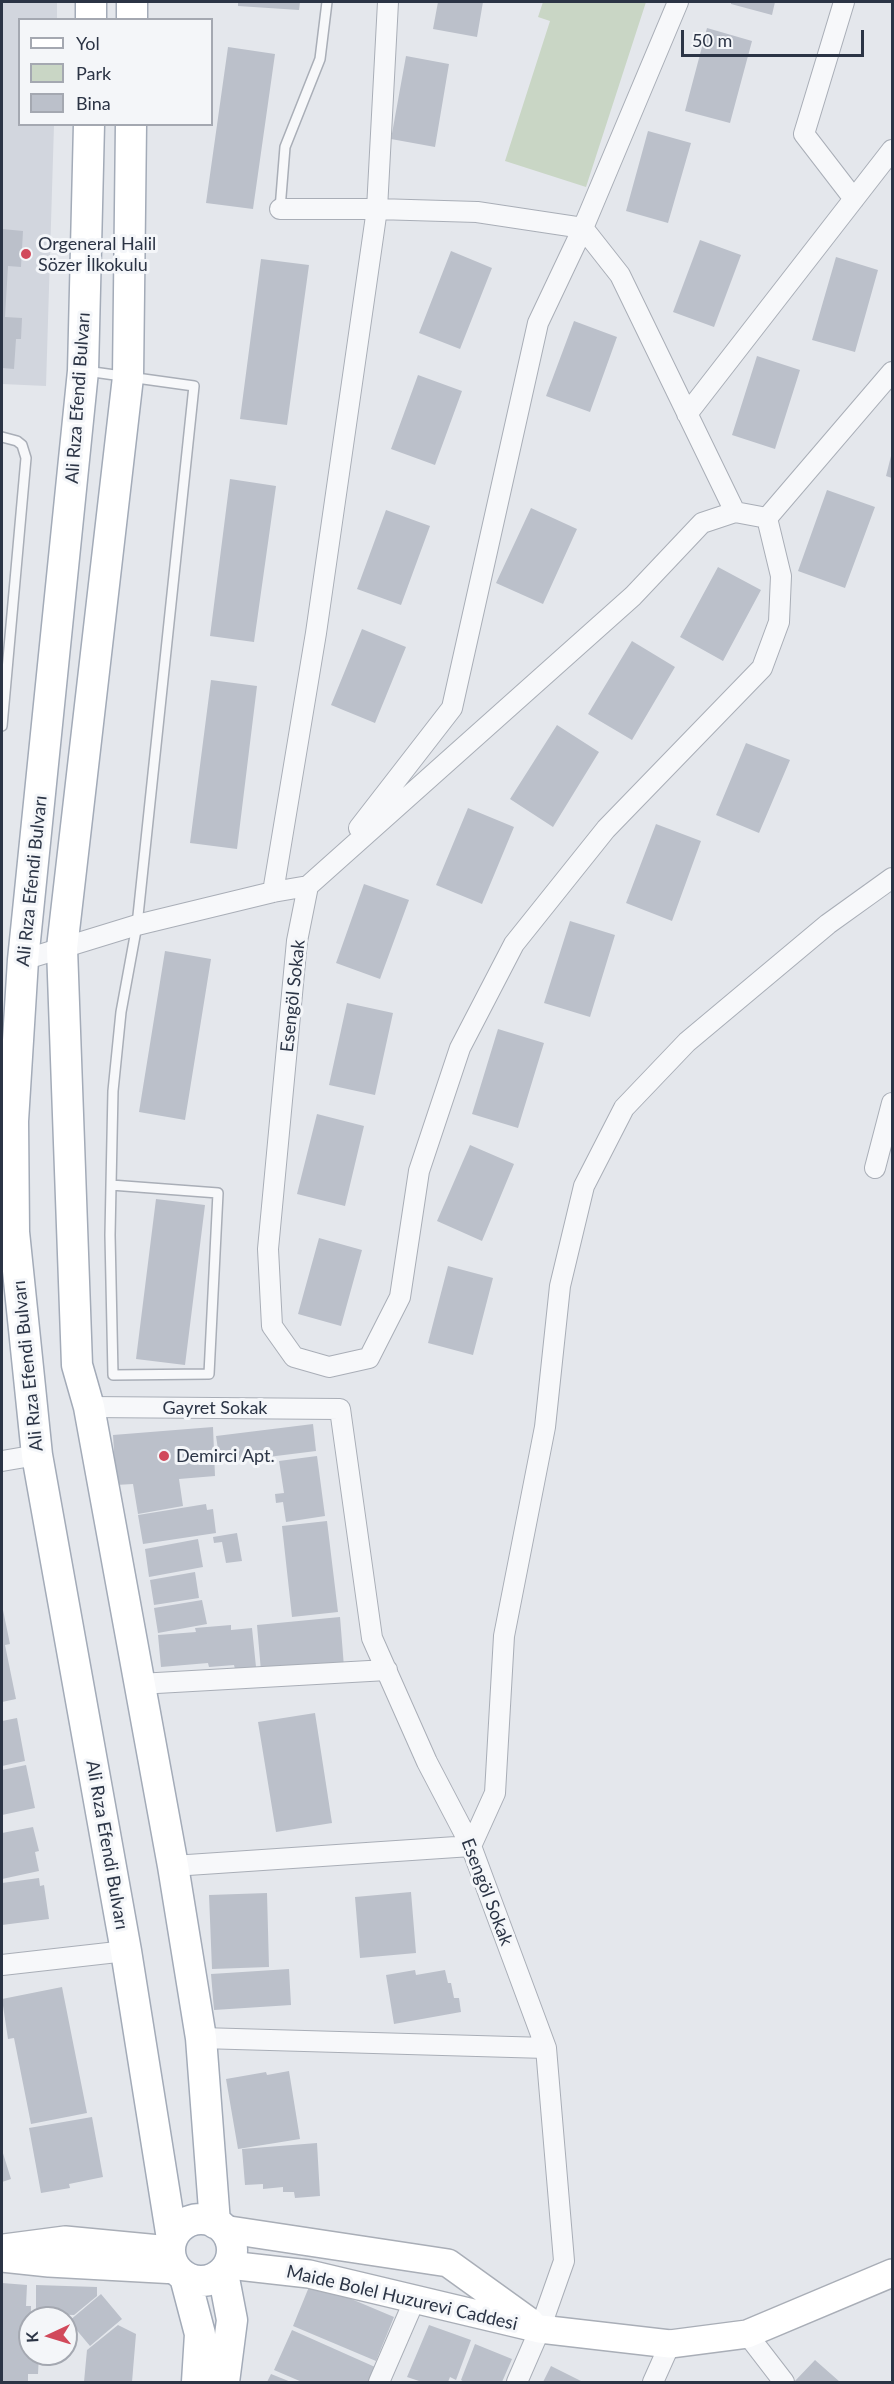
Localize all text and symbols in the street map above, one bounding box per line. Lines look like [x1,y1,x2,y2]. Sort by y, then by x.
legend [18,18,213,126]
scale bar [684,18,867,56]
text: 50 m [692,29,732,51]
text: Yol [76,32,100,54]
text: Park [76,62,111,84]
text: Bina [76,92,111,114]
place label: Orgeneral Halil Sözer İlkokulu [38,233,156,276]
marker: Orgeneral Halil Sözer İlkokulu [19,247,33,261]
street label: Ali Rıza Efendi Bulvarı [61,312,95,484]
street label: Ali Rıza Efendi Bulvarı [12,794,52,968]
street label: Esengöl Sokak [276,939,310,1053]
street label: Ali Rıza Efendi Bulvarı [8,1279,48,1453]
street label: Gayret Sokak [163,1397,267,1419]
place label: Demirci Apt. [176,1445,275,1467]
marker: Demirci Apt. [157,1449,171,1463]
street label: Ali Rıza Efendi Bulvarı [81,1759,133,1931]
street label: Esengöl Sokak [457,1835,517,1949]
street label: Maide Bolel Huzurevi Caddesi [284,2261,520,2335]
north arrow [18,2306,78,2366]
text: K [22,2331,41,2343]

